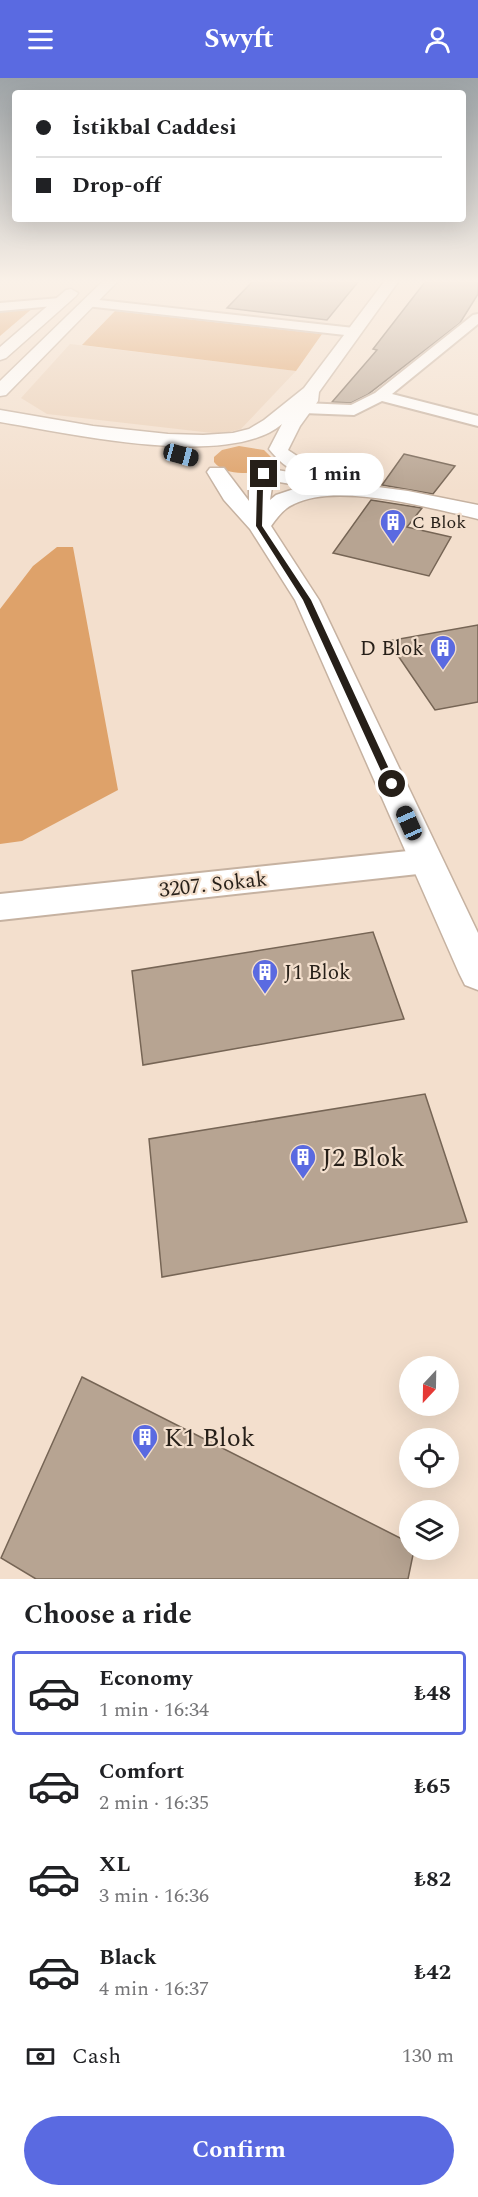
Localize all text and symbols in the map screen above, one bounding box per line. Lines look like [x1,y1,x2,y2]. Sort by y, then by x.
text: Swyft [204,18,274,60]
icon: menu [24,23,57,56]
icon: person [421,23,454,56]
text: İstikbal Caddesi [72,111,237,144]
text: Drop-off [72,169,161,202]
car [161,442,201,468]
callout: 1 min [285,453,384,495]
text: 1 min [308,459,361,489]
route end [250,460,277,487]
building icon: C Blok [378,507,408,545]
place label: C Blok [412,509,466,536]
place label: D Blok [360,633,424,665]
building icon: D Blok [428,633,458,671]
route start [378,770,405,797]
car [393,803,425,843]
street label: 3207. Sokak [157,863,269,907]
building icon: J1 Blok [250,957,280,995]
place label: J1 Blok [284,957,351,989]
place label: J2 Blok [322,1138,405,1178]
building icon: J2 Blok [288,1142,318,1180]
north arrow [399,1356,459,1416]
map controls [399,1356,459,1560]
place label: K1 Blok [164,1418,255,1458]
building icon: K1 Blok [130,1422,160,1460]
button: locate [399,1428,459,1488]
button: layers [399,1500,459,1560]
text: Choose a ride [24,1594,192,1636]
text: Economy [99,1662,192,1695]
icon: car [27,1666,81,1720]
text: ₺48 [414,1677,451,1710]
text: 1 min · 16:34 [99,1695,209,1725]
text: Comfort [99,1755,184,1788]
icon: car [27,1759,81,1813]
text: ₺65 [414,1770,451,1803]
text: 2 min · 16:35 [99,1788,209,1818]
text: XL [99,1848,130,1881]
icon: car [27,1852,81,1906]
text: ₺82 [414,1863,451,1896]
text: 3 min · 16:36 [99,1881,209,1911]
text: Black [99,1941,157,1974]
icon: car [27,1945,81,1999]
text: ₺42 [414,1956,451,1989]
text: 4 min · 16:37 [99,1974,209,2004]
icon: cash [24,2040,57,2073]
text: Cash [72,2040,121,2073]
text: 130 m [402,2041,454,2071]
button: Confirm [24,2116,454,2185]

